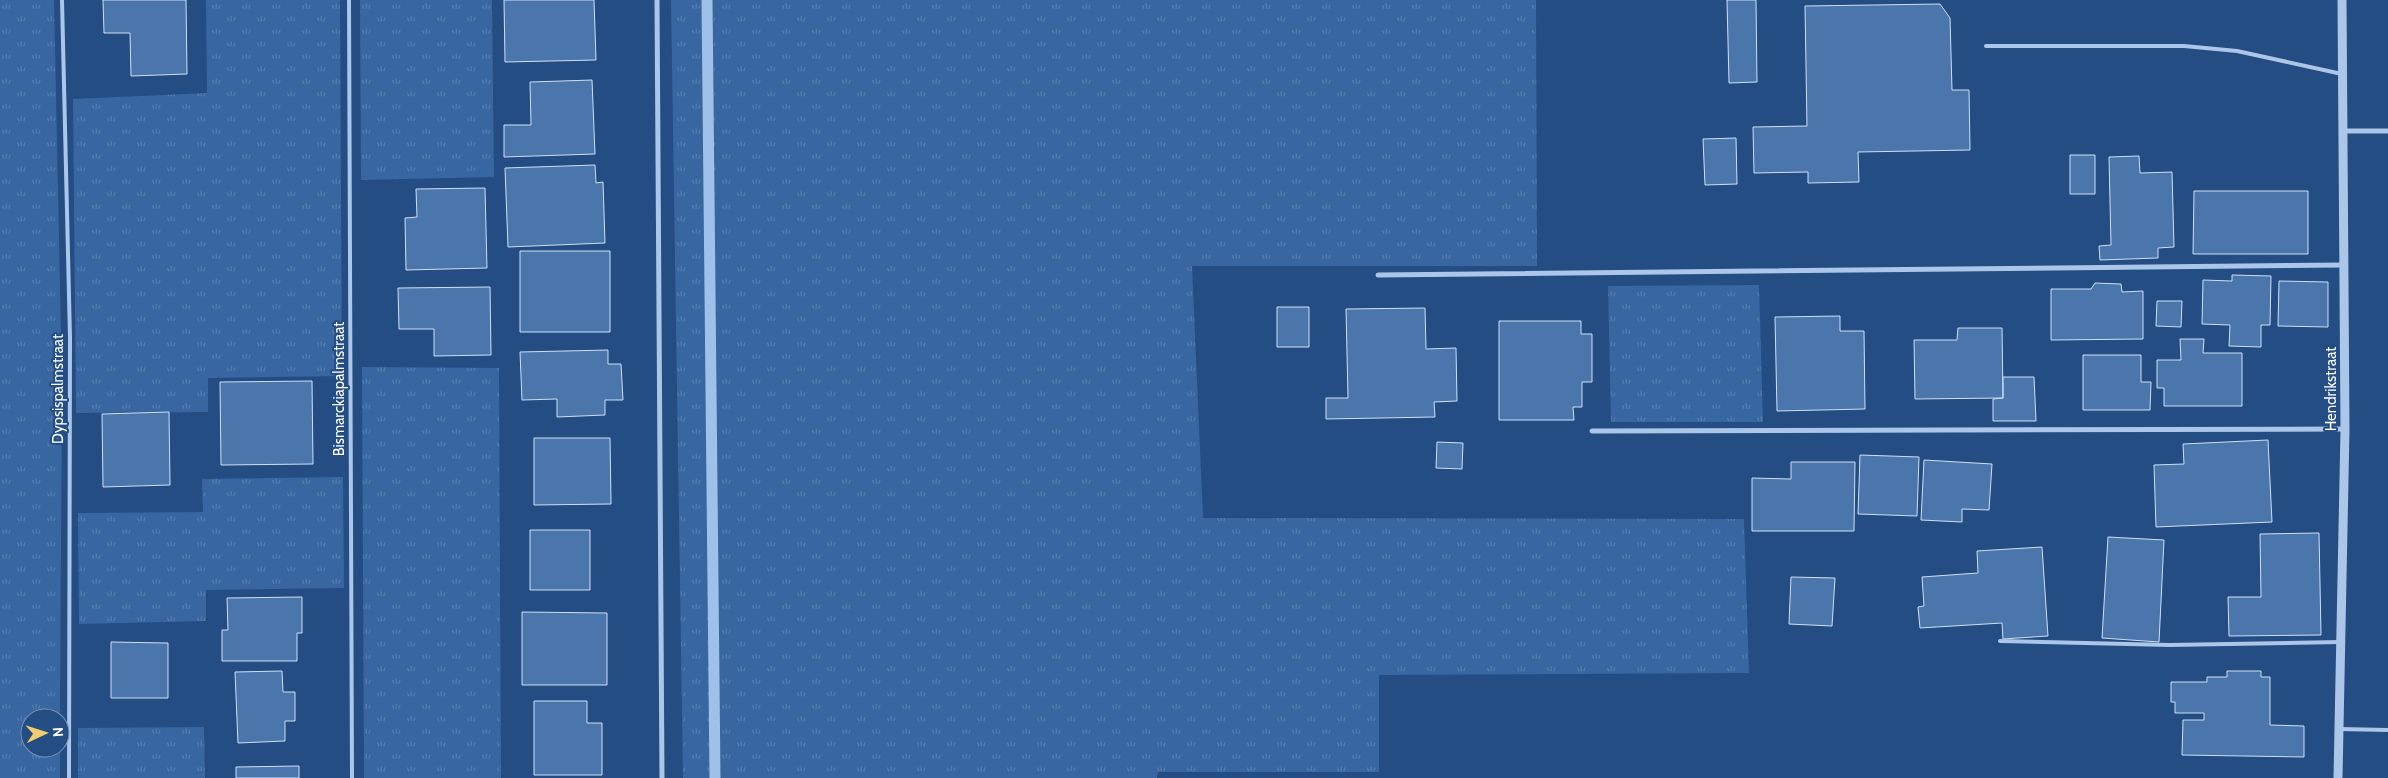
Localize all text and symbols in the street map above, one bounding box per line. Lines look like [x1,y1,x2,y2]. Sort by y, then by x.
street label: Bismarckiapalmstraat [330,322,348,456]
street label: Dypsispalmstraat [49,334,67,444]
street label: Hendrikstraat [2322,347,2340,431]
north arrow [20,708,70,758]
text: N [49,727,67,738]

